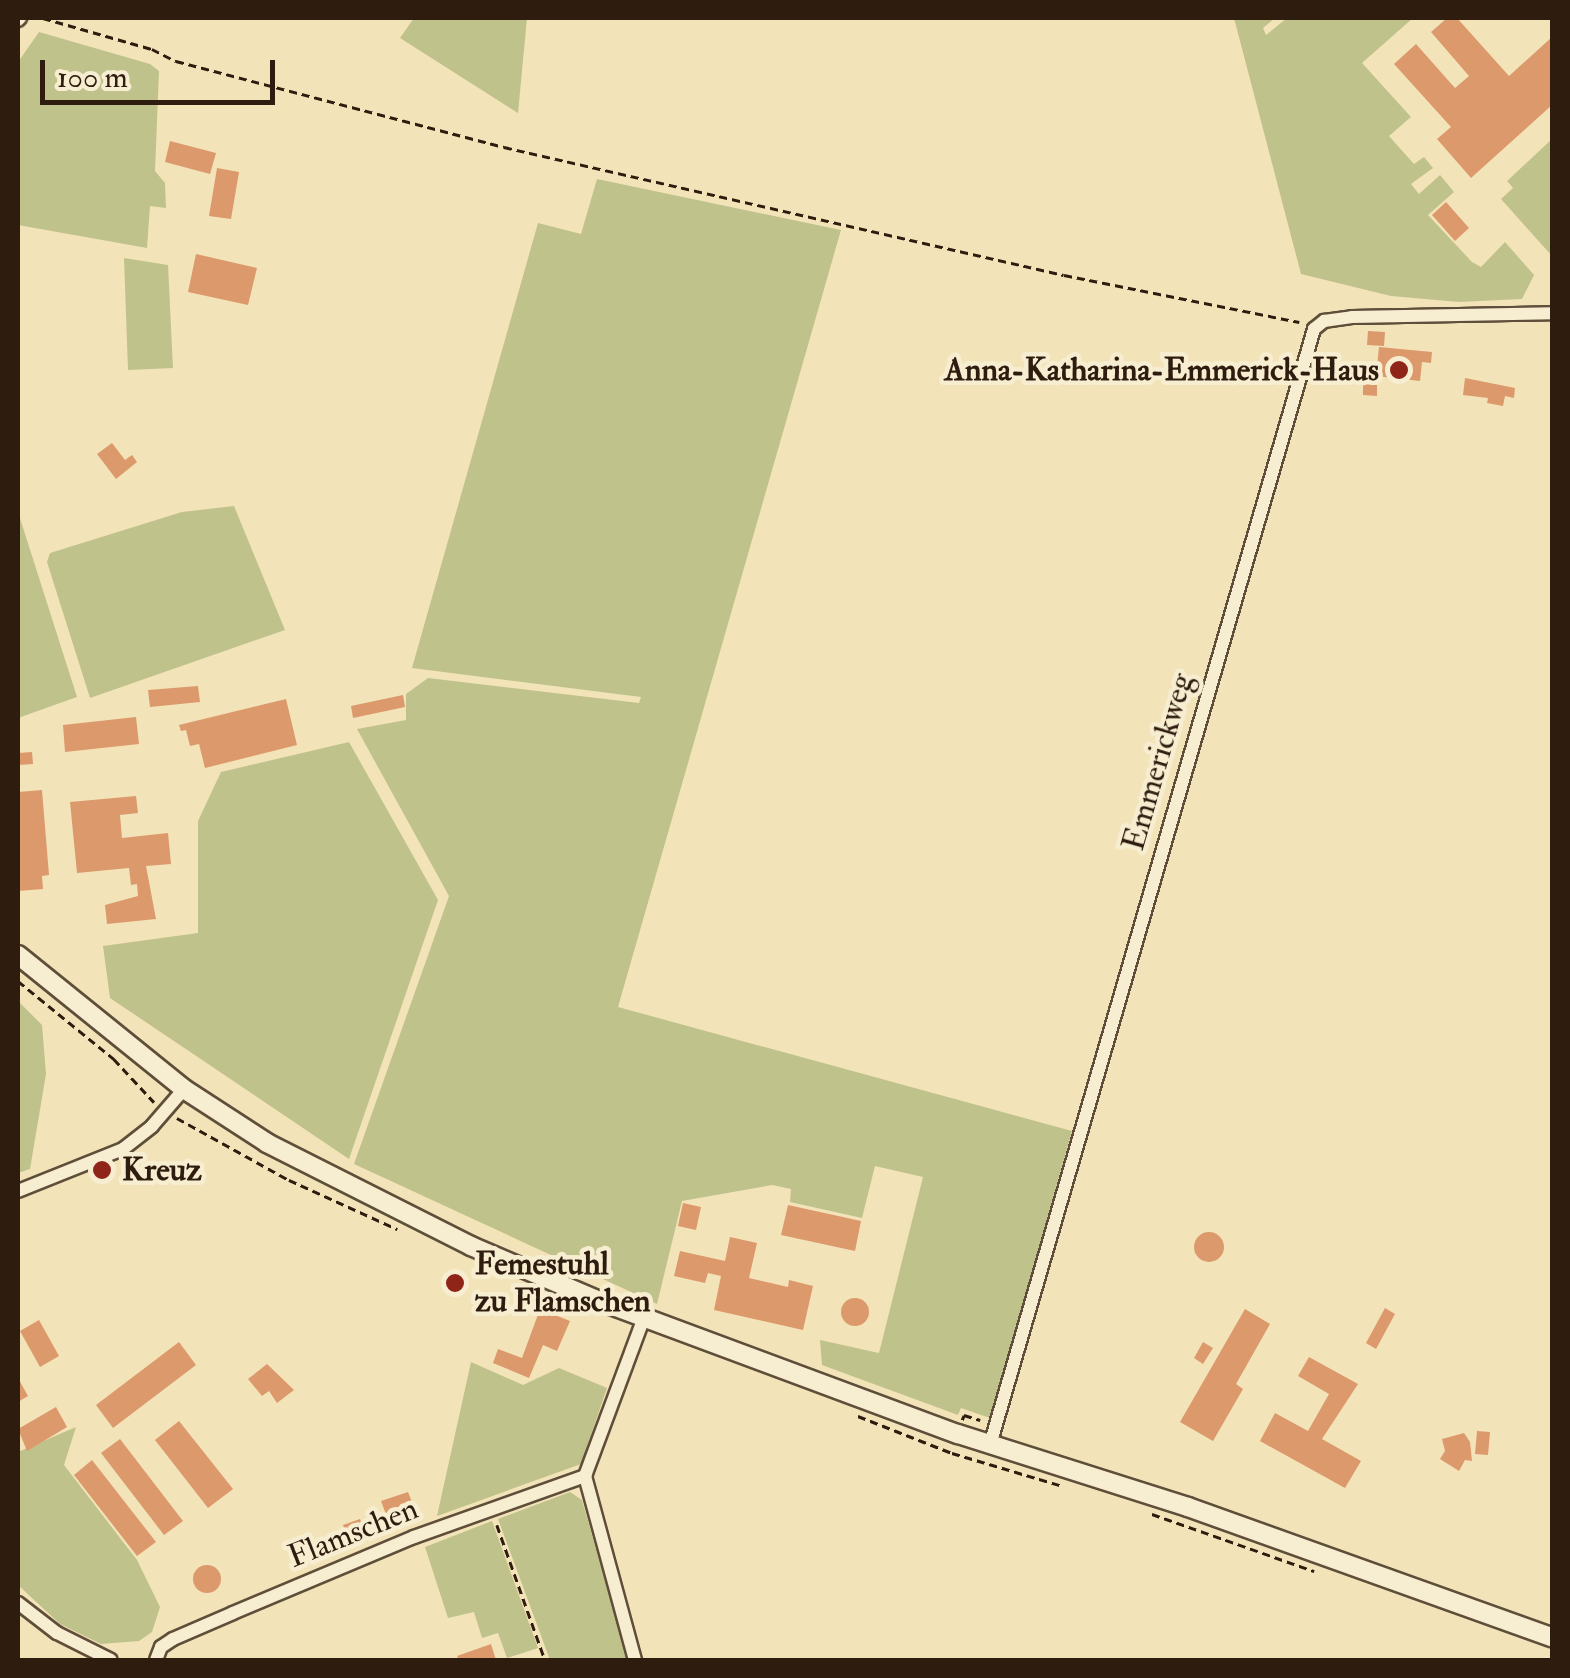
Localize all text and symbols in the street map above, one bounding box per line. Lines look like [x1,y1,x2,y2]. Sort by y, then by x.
scale bar [45,40,280,102]
text: 100 m [57,59,128,96]
place label: Anna-Katharina-Emmerick-Haus [945,351,1379,389]
marker: Anna-Katharina-Emmerick-Haus [1388,359,1410,381]
street label: Emmerickweg [1114,669,1202,855]
place label: Kreuz [122,1151,202,1189]
marker: Kreuz [91,1159,113,1181]
place label: Femestuhl zu Flamschen [475,1246,651,1321]
marker: Femestuhl zu Flamschen [444,1272,466,1294]
street label: Flamschen [282,1490,424,1576]

